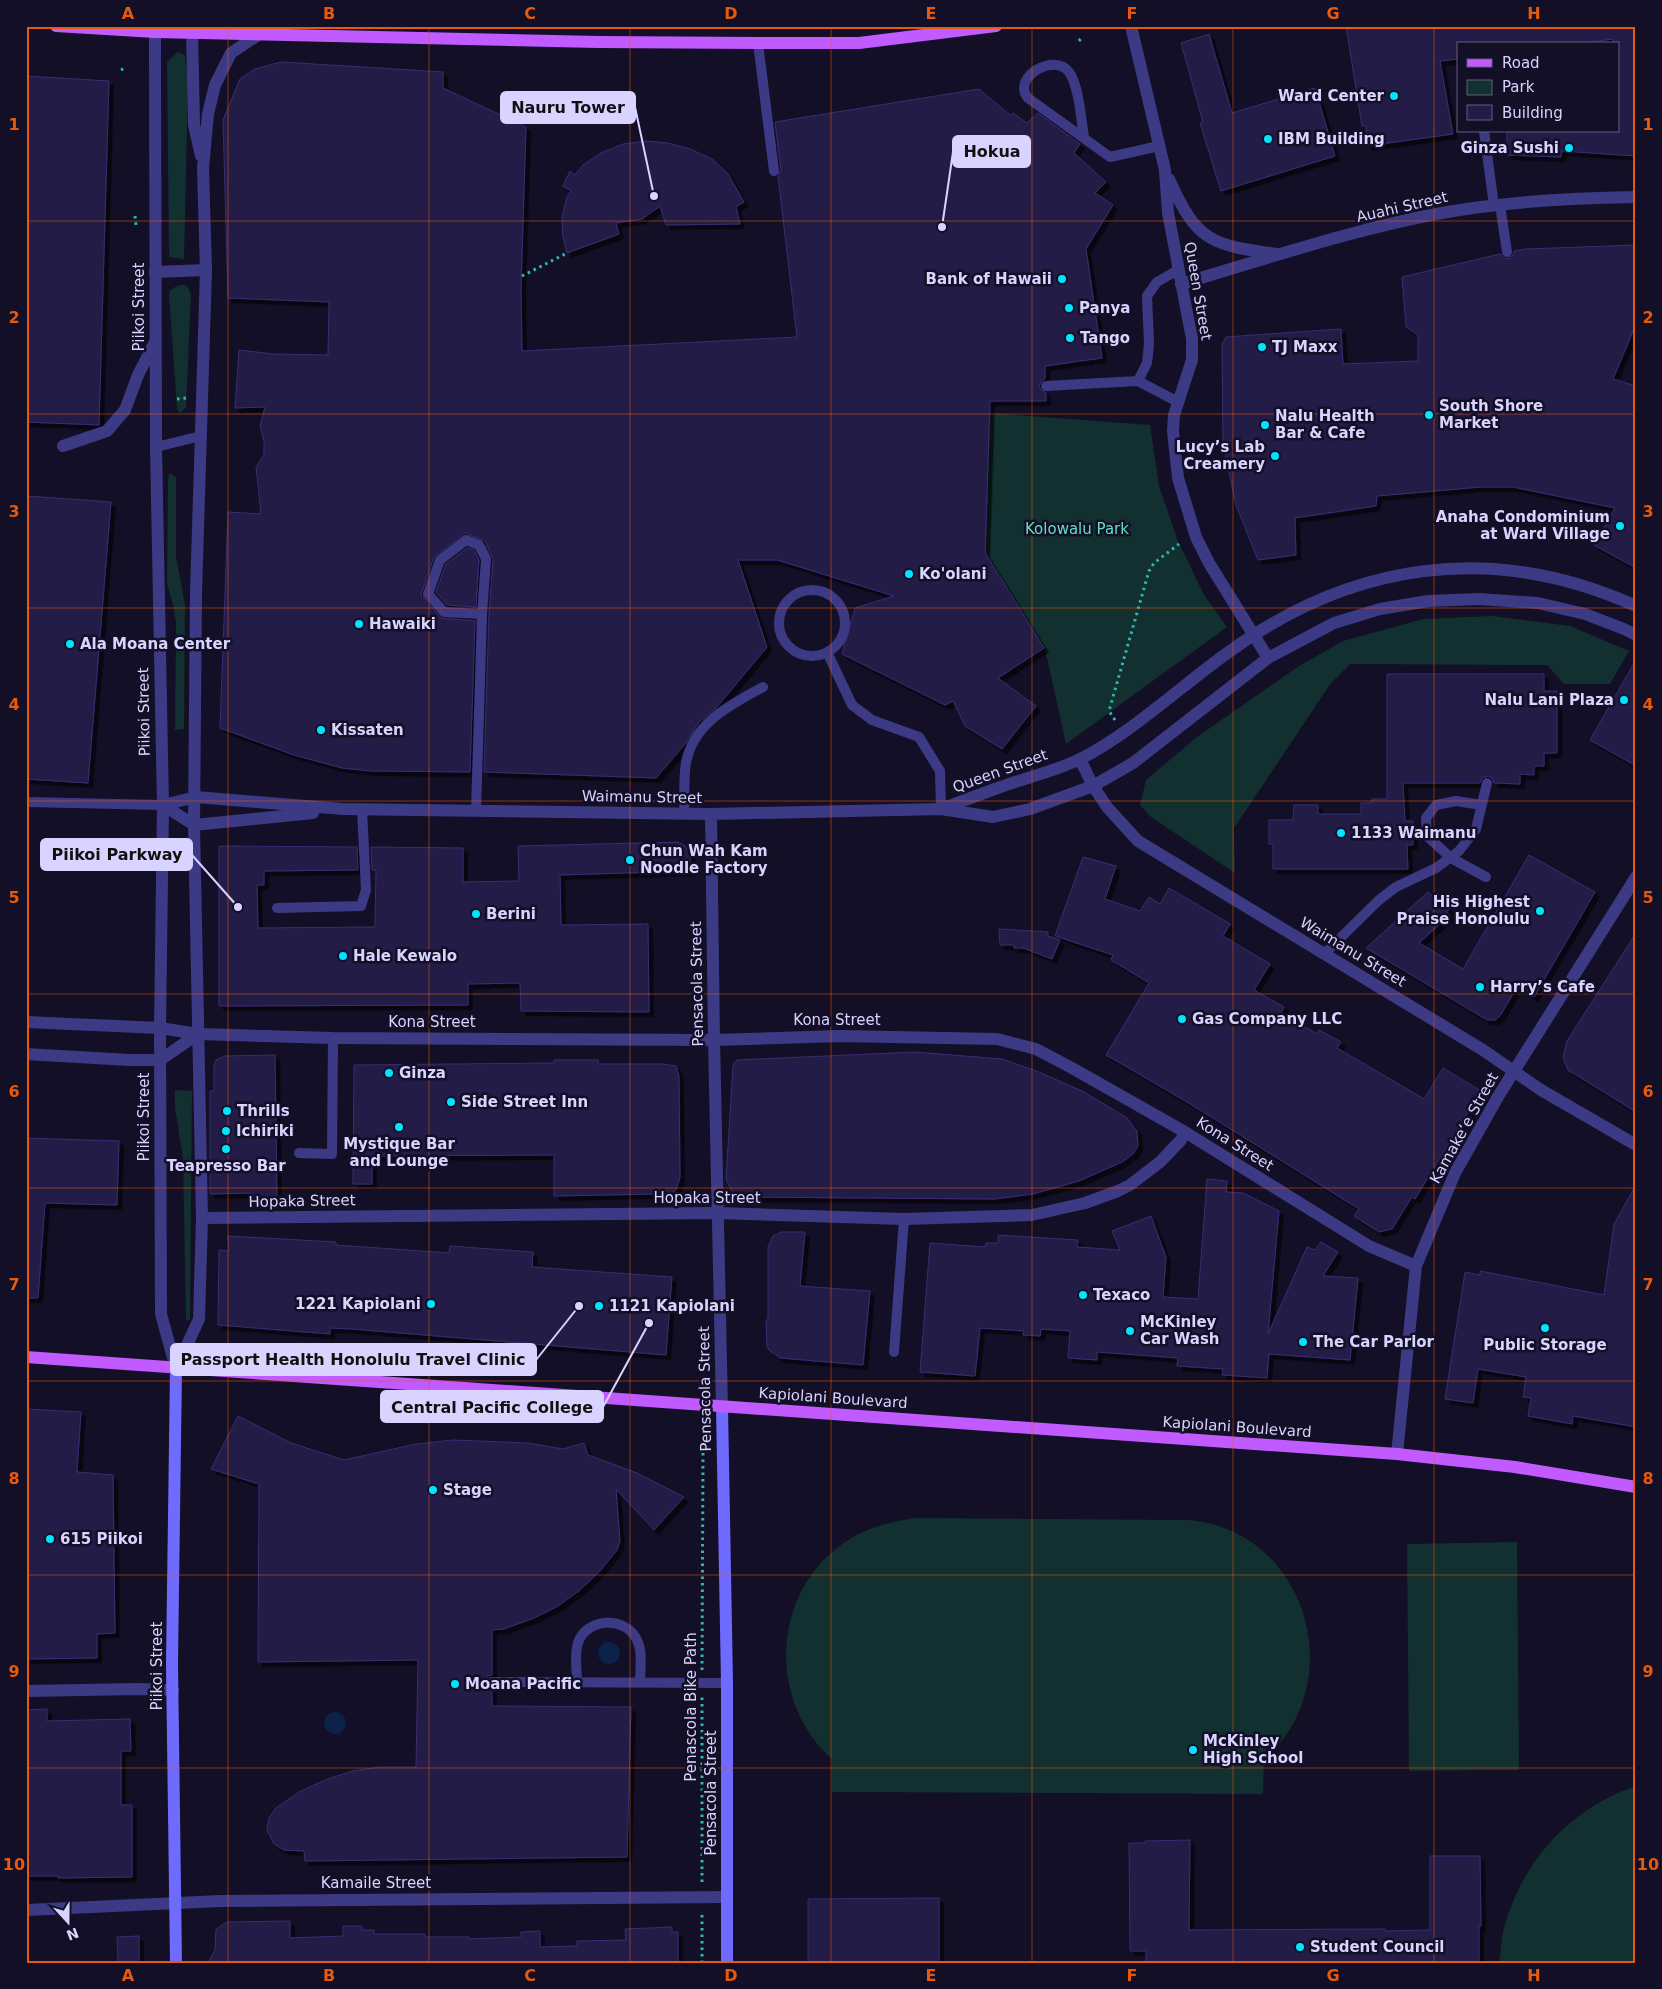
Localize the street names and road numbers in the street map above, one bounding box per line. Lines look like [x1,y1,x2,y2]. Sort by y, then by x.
street label: Auahi Street [1355,188,1449,226]
street label: Queen Street [1180,240,1216,342]
street label: Piikoi Street [130,262,148,351]
street label: Piikoi Street [134,667,154,757]
street label: Queen Street [950,745,1050,796]
street label: Waimanu Street [582,787,702,807]
street label: Waimanu Street [1297,913,1409,991]
street label: Pensacola Street [687,921,707,1047]
street label: Kona Street [793,1011,881,1029]
street label: Kona Street [388,1013,476,1031]
street label: Kamakeʻe Street [1426,1069,1502,1187]
street label: Piikoi Street [135,1072,153,1161]
street label: Kona Street [1193,1113,1277,1175]
street label: Hopaka Street [653,1189,761,1207]
street label: Hopaka Street [248,1191,356,1211]
street label: Pensacola Street [695,1326,715,1452]
street label: Kapiolani Boulevard [758,1384,908,1412]
street label: Kapiolani Boulevard [1162,1413,1312,1441]
street label: Piikoi Street [148,1621,166,1710]
street label: Penascola Bike Path [682,1632,700,1782]
street label: Pensacola Street [702,1730,720,1856]
street label: Kamaile Street [321,1874,431,1892]

